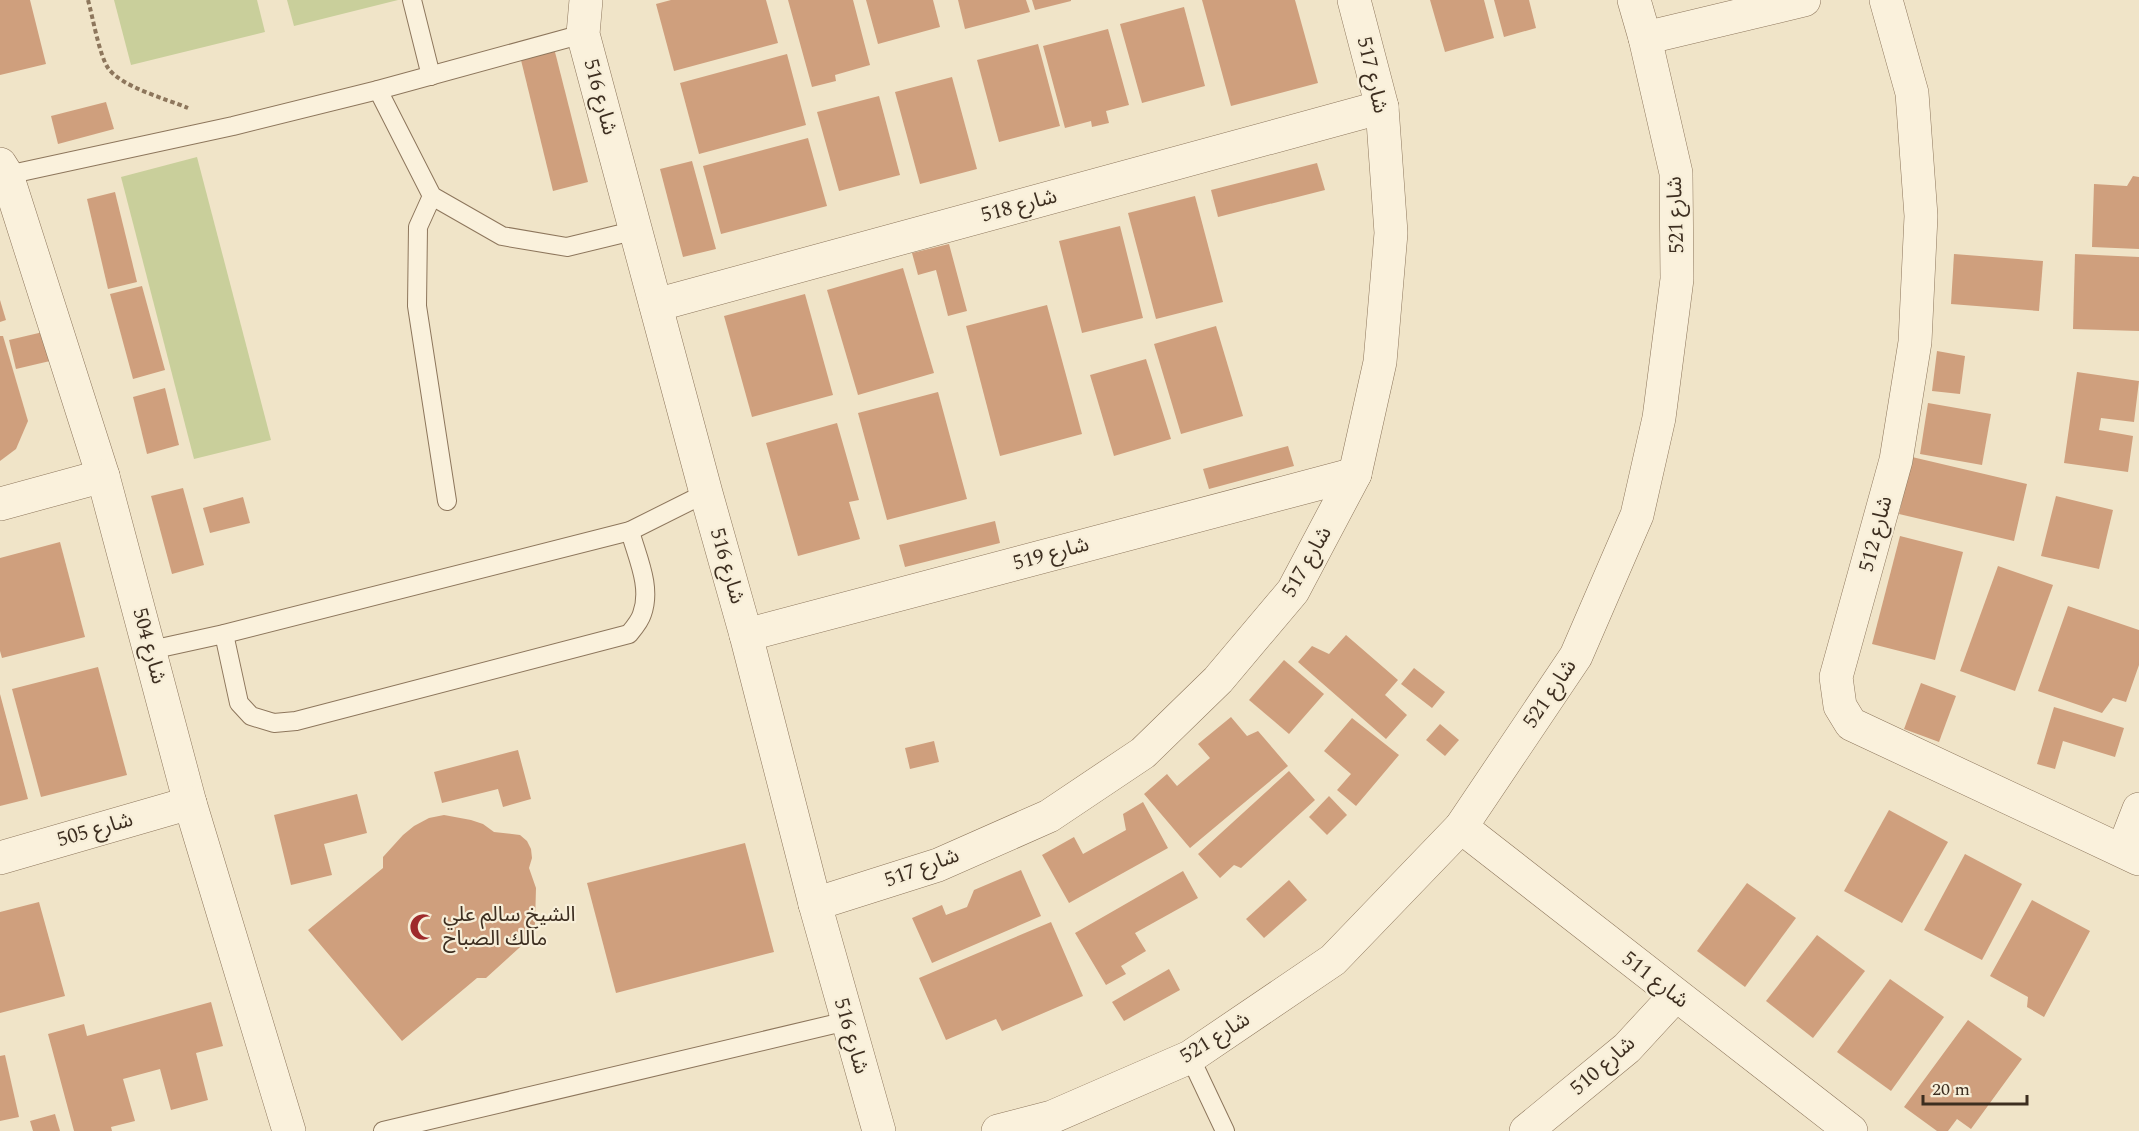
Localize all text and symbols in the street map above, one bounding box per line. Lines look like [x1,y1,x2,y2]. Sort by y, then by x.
street label: شارع 517 [1348,34,1396,116]
street label: شارع 516 [574,55,626,139]
street label: شارع 521 [1659,176,1693,254]
street label: شارع 518 [977,180,1061,232]
street label: شارع 512 [1850,492,1902,576]
street label: شارع 517 [1274,520,1340,604]
street label: شارع 516 [701,524,753,608]
street label: شارع 519 [1009,528,1093,580]
street label: شارع 504 [123,604,175,688]
street label: شارع 521 [1515,653,1585,735]
street label: شارع 505 [53,804,137,856]
street label: شارع 517 [880,840,964,896]
place label: الشيخ سالم علي مالك الصباح [443,899,575,955]
mosque icon: الشيخ سالم علي مالك الصباح [408,912,438,942]
street label: شارع 511 [1615,943,1695,1017]
street label: شارع 516 [825,994,877,1078]
street label: شارع 521 [1174,1004,1256,1072]
street label: شارع 510 [1563,1028,1643,1104]
scale bar [1923,1068,2026,1106]
text: 20 m [1932,1076,1970,1103]

